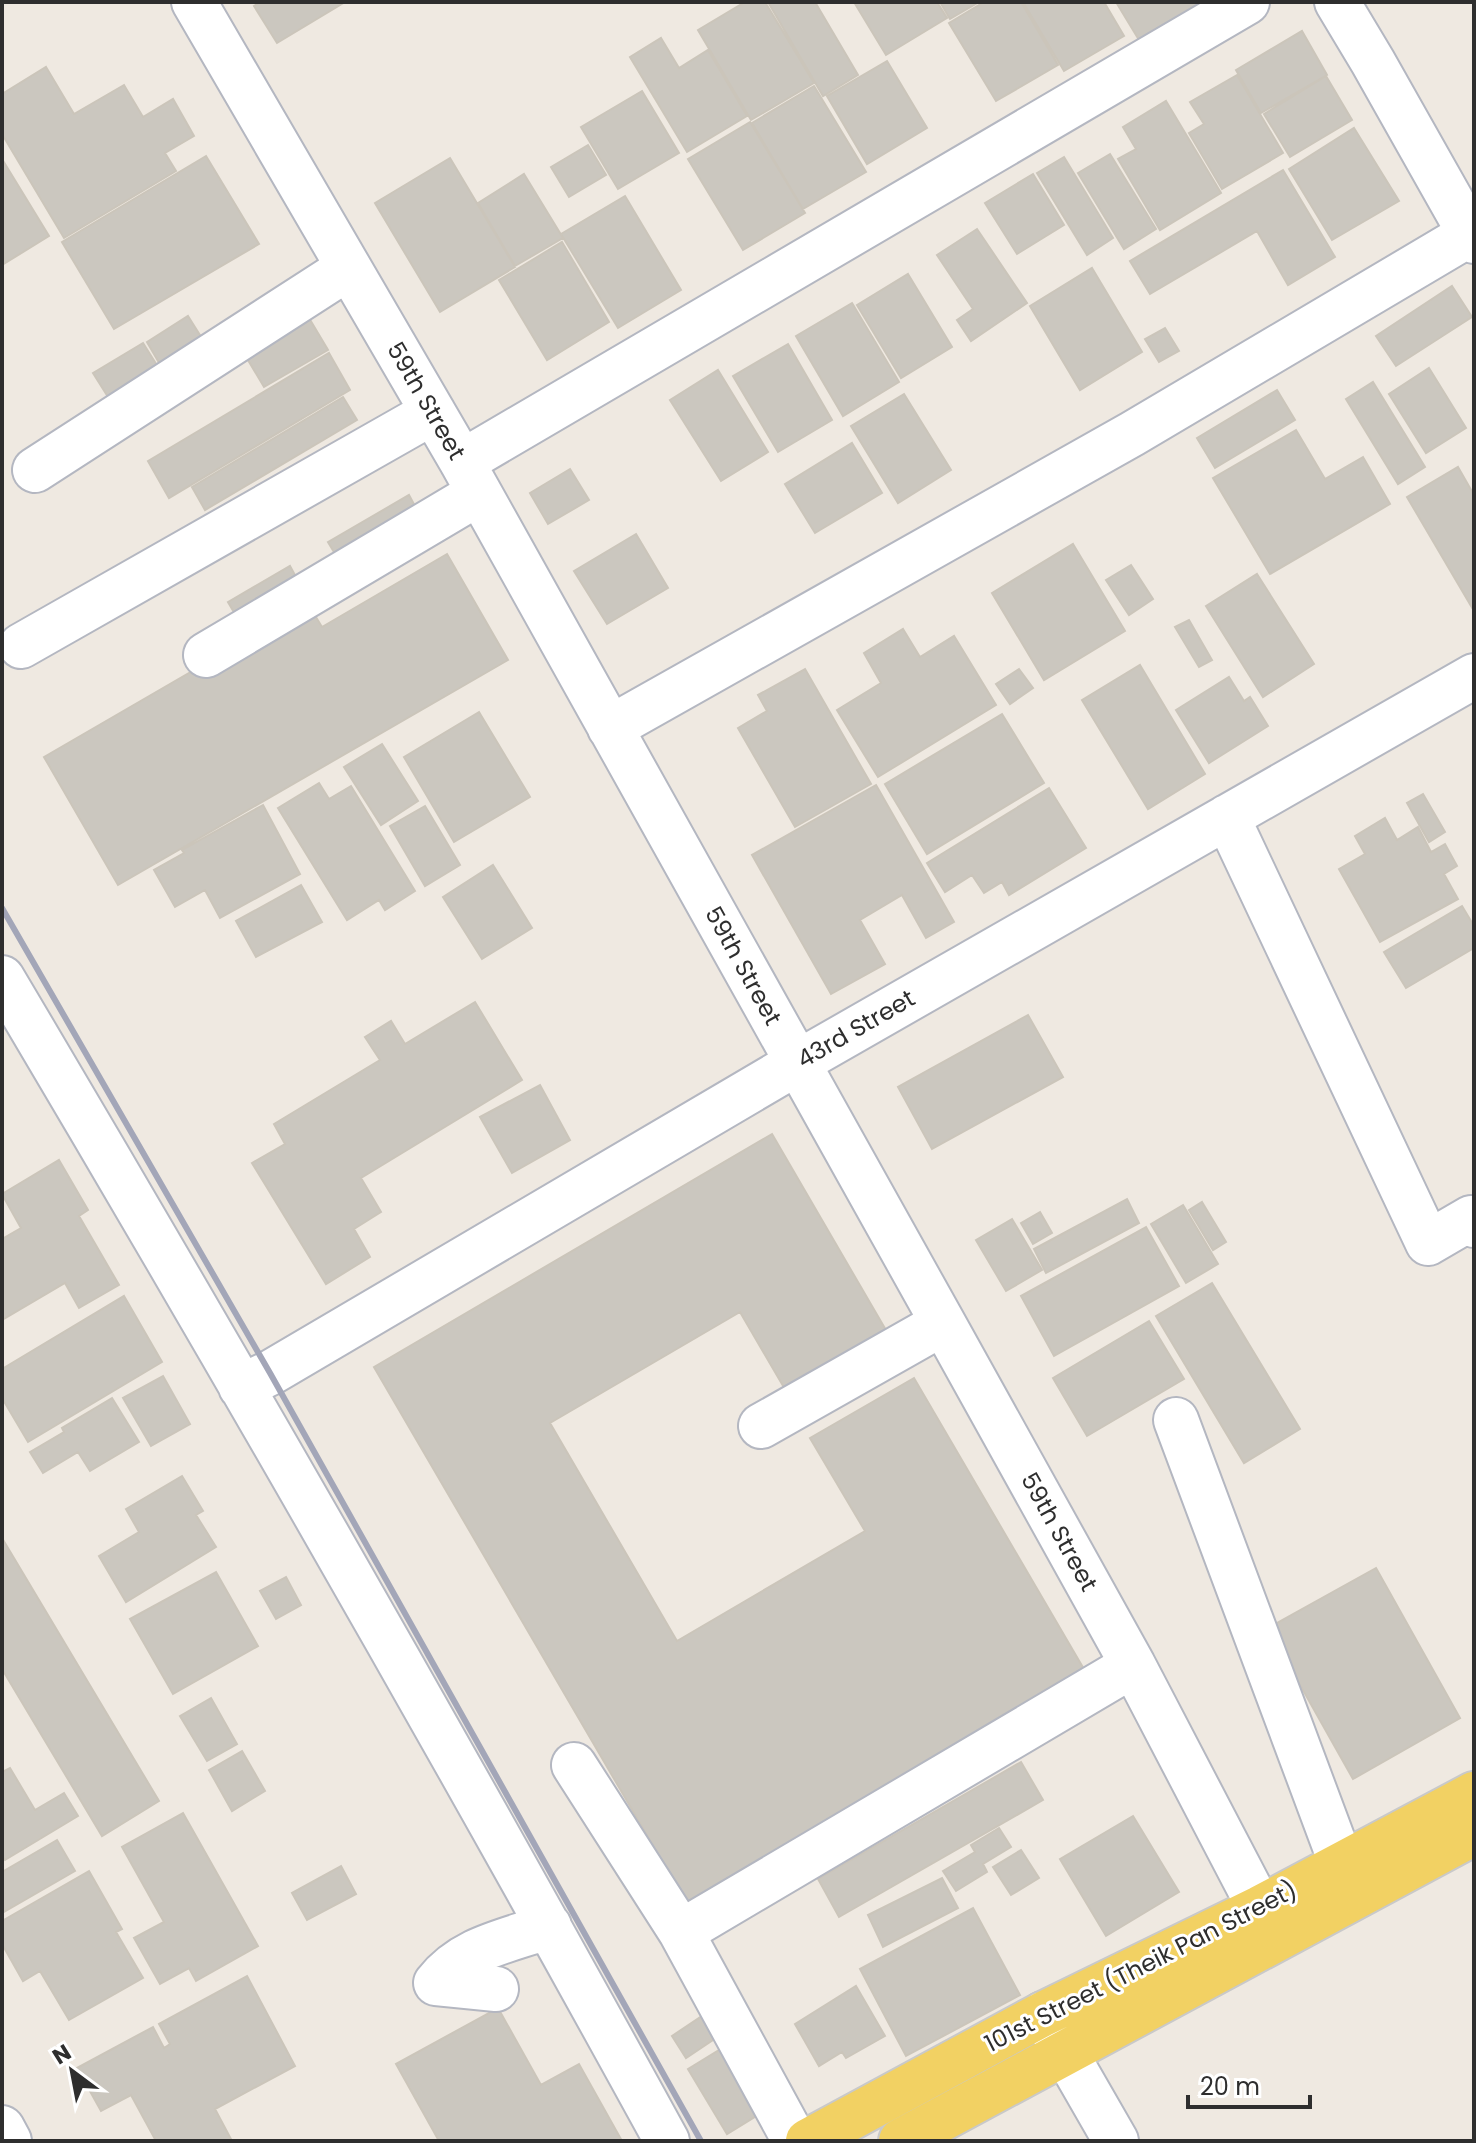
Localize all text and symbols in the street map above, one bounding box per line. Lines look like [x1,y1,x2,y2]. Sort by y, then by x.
street label: 59th Street [379,336,473,466]
street label: 59th Street [697,900,790,1031]
street label: 43rd Street [791,982,921,1076]
street label: 59th Street [1013,1466,1106,1597]
street label: 101st Street (Theik Pan Street) [979,1873,1303,2060]
north arrow [32,2031,112,2111]
text: N [46,2037,77,2072]
scale bar [1188,2059,1310,2109]
text: 20 m [1200,2070,1260,2103]

